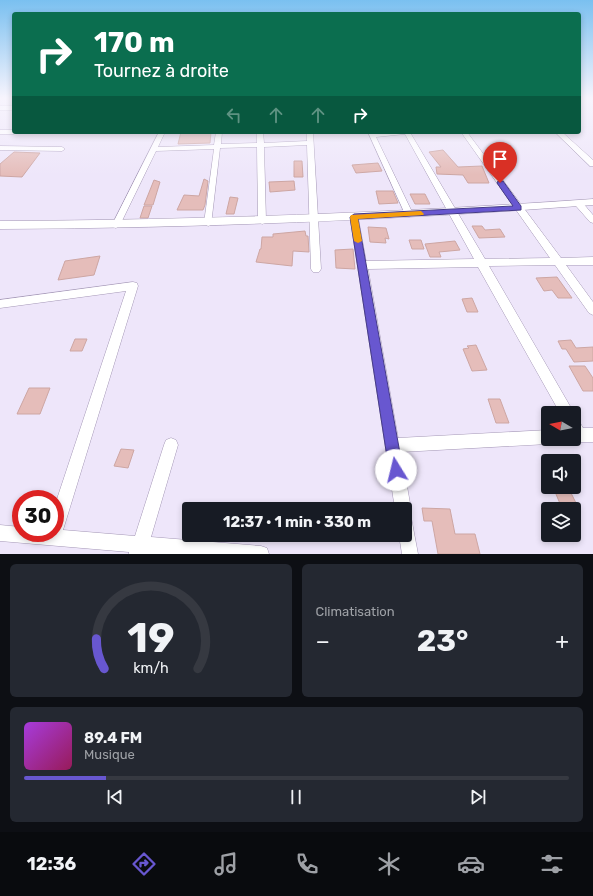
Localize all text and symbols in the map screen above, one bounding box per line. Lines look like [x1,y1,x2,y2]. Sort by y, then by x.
text: 170 m [94,26,175,59]
icon: right [28,28,80,80]
text: Tournez à droite [94,60,229,82]
icon: left [223,104,245,126]
icon: ahead [265,104,287,126]
icon: ahead [307,104,329,126]
icon: right [349,104,371,126]
pin [483,142,517,183]
icon: arrive [489,148,511,170]
north arrow [541,406,581,446]
map controls [541,406,581,542]
position arrow [375,449,417,491]
button: sound [541,454,581,494]
speed limit sign: 30 [12,490,64,542]
button: layers [541,502,581,542]
text: 12:37 · 1 min · 330 m [223,513,371,531]
text: Climatisation [316,604,395,619]
text: 19 [127,612,174,661]
text: 23° [417,623,468,659]
text: − [316,628,330,655]
text: + [555,628,569,655]
text: km/h [133,659,169,676]
text: 89.4 FM [84,729,142,747]
text: Musique [84,747,135,762]
icon: previous [104,786,126,808]
icon: pause [285,786,307,808]
icon: next [467,786,489,808]
icon: directions [130,850,158,878]
icon: music [212,850,240,878]
icon: phone [293,850,321,878]
icon: climate [375,850,403,878]
icon: car [457,850,485,878]
icon: filters [538,850,566,878]
text: 12:36 [27,853,76,875]

